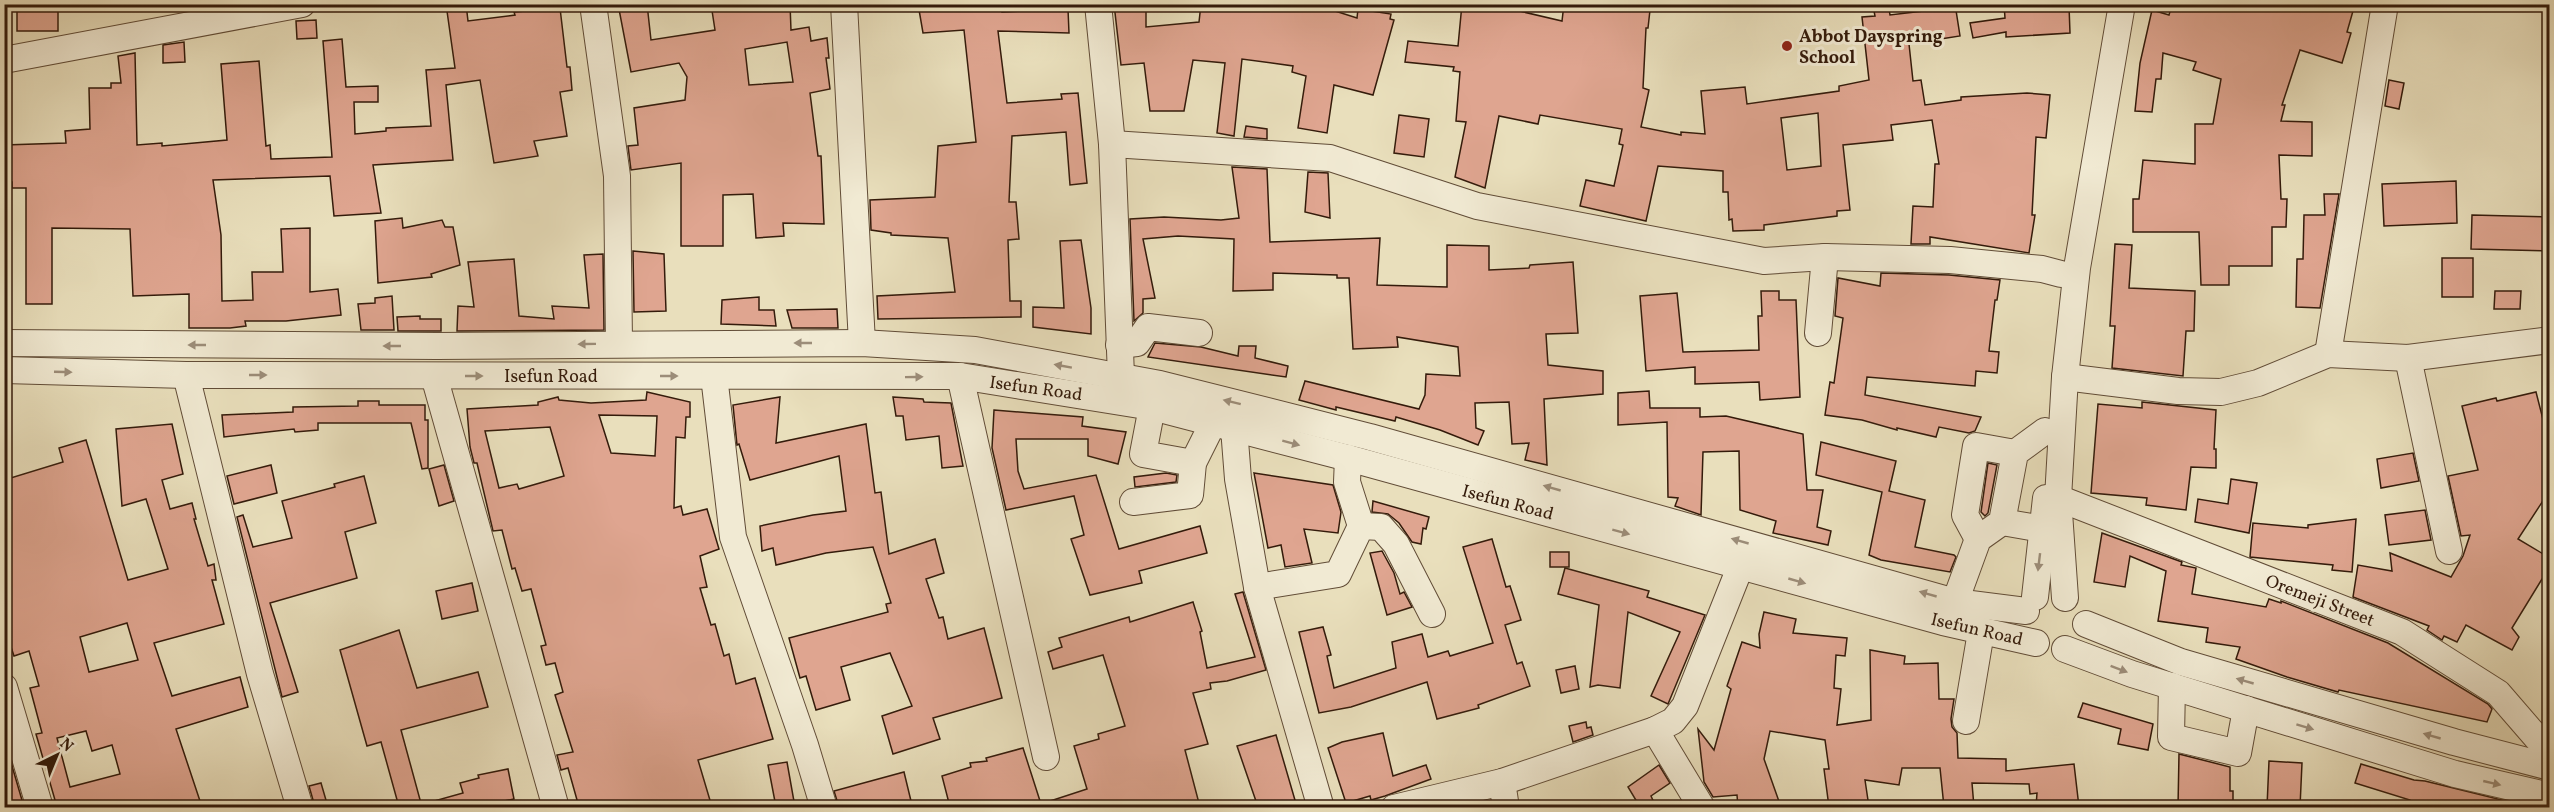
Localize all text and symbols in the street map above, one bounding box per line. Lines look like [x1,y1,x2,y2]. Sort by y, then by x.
place label: Abbot Dayspring School [1799,25,1943,71]
marker: Abbot Dayspring School [1780,39,1794,53]
one-way arrow [794,338,813,348]
one-way arrow [578,339,597,349]
one-way arrow [188,340,207,350]
one-way arrow [383,341,402,351]
one-way arrow [1053,361,1072,370]
street label: Isefun Road [504,365,598,390]
one-way arrow [53,367,72,376]
one-way arrow [248,370,267,380]
one-way arrow [464,371,483,381]
one-way arrow [659,371,678,381]
street label: Isefun Road [988,371,1084,408]
one-way arrow [905,372,924,382]
one-way arrow [1223,397,1241,406]
one-way arrow [1281,438,1300,448]
street label: Isefun Road [1459,479,1556,528]
one-way arrow [1543,483,1561,493]
one-way arrow [1611,528,1630,538]
one-way arrow [1731,536,1749,546]
one-way arrow [2035,553,2044,572]
street label: Oremeji Street [2261,569,2378,634]
one-way arrow [1788,577,1806,586]
one-way arrow [1918,589,1937,599]
street label: Isefun Road [1928,608,2025,653]
one-way arrow [2111,664,2129,674]
one-way arrow [2236,676,2254,685]
one-way arrow [2297,723,2315,732]
north arrow [27,725,87,785]
one-way arrow [2423,731,2441,740]
text: N [54,733,78,758]
one-way arrow [2483,778,2502,788]

